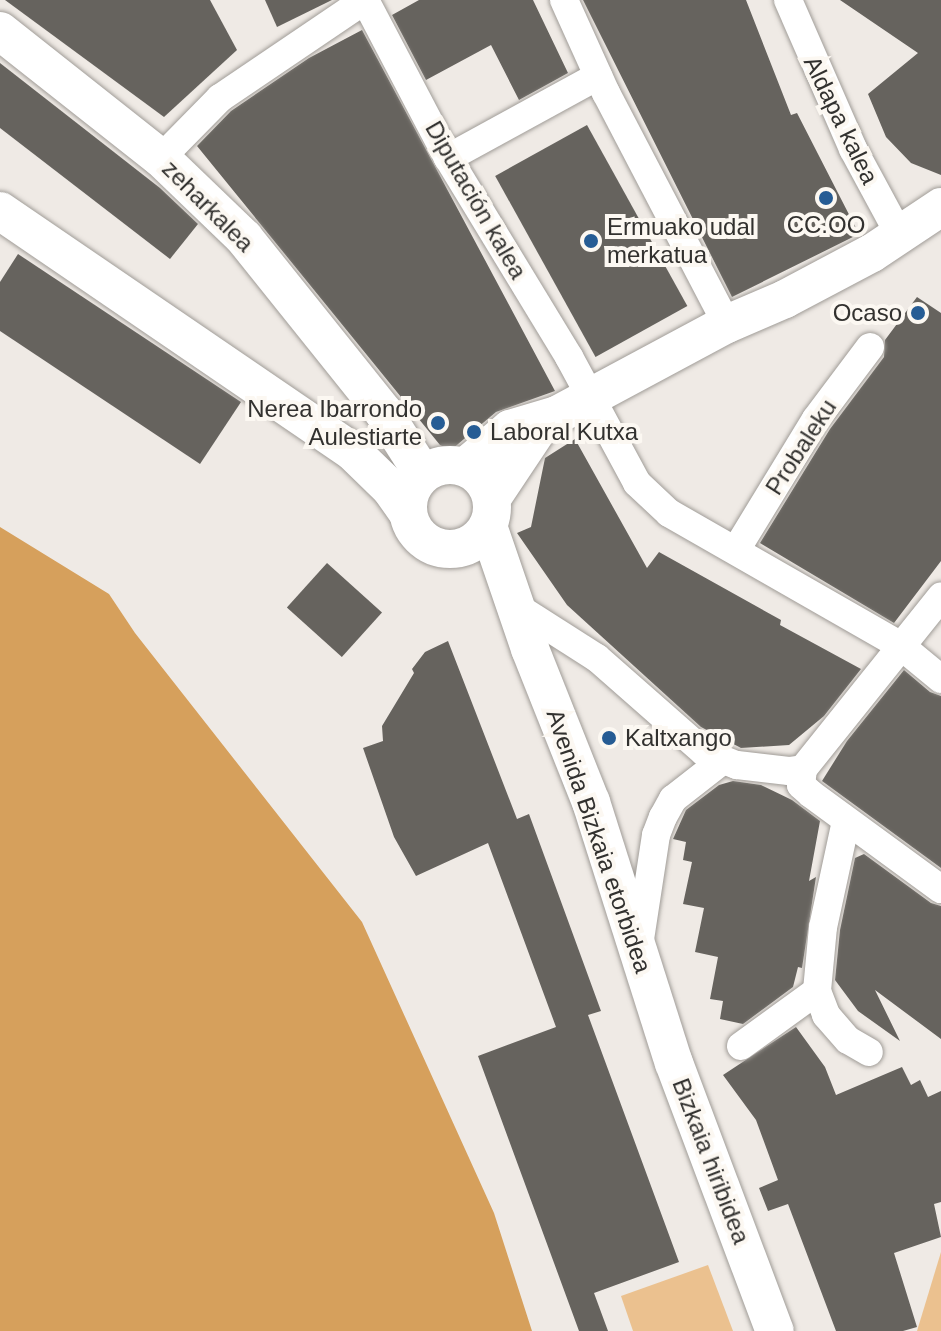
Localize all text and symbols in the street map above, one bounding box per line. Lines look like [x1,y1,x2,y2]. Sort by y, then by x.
street label: Aldapa kalea [798,51,884,189]
street label: Diputación kalea [419,116,533,284]
street label: zeharkalea [156,154,260,258]
marker: CC.OO [817,189,835,207]
place label: CC.OO [787,211,865,239]
place label: Ermuako udal merkatua [607,213,755,269]
marker: Ermuako udal merkatua [582,232,600,250]
place label: Ocaso [833,299,902,327]
marker: Ocaso [909,304,927,322]
street label: Probaleku [759,394,843,500]
place label: Nerea Ibarrondo Aulestiarte [247,395,422,451]
marker: Nerea Ibarrondo Aulestiarte [429,414,447,432]
place label: Laboral Kutxa [490,418,638,446]
marker: Laboral Kutxa [465,423,483,441]
street label: Avenida Bizkaia etorbidea [540,705,658,977]
place label: Kaltxango [625,724,732,752]
marker: Kaltxango [600,729,618,747]
street label: Bizkaia hiribidea [666,1074,756,1248]

